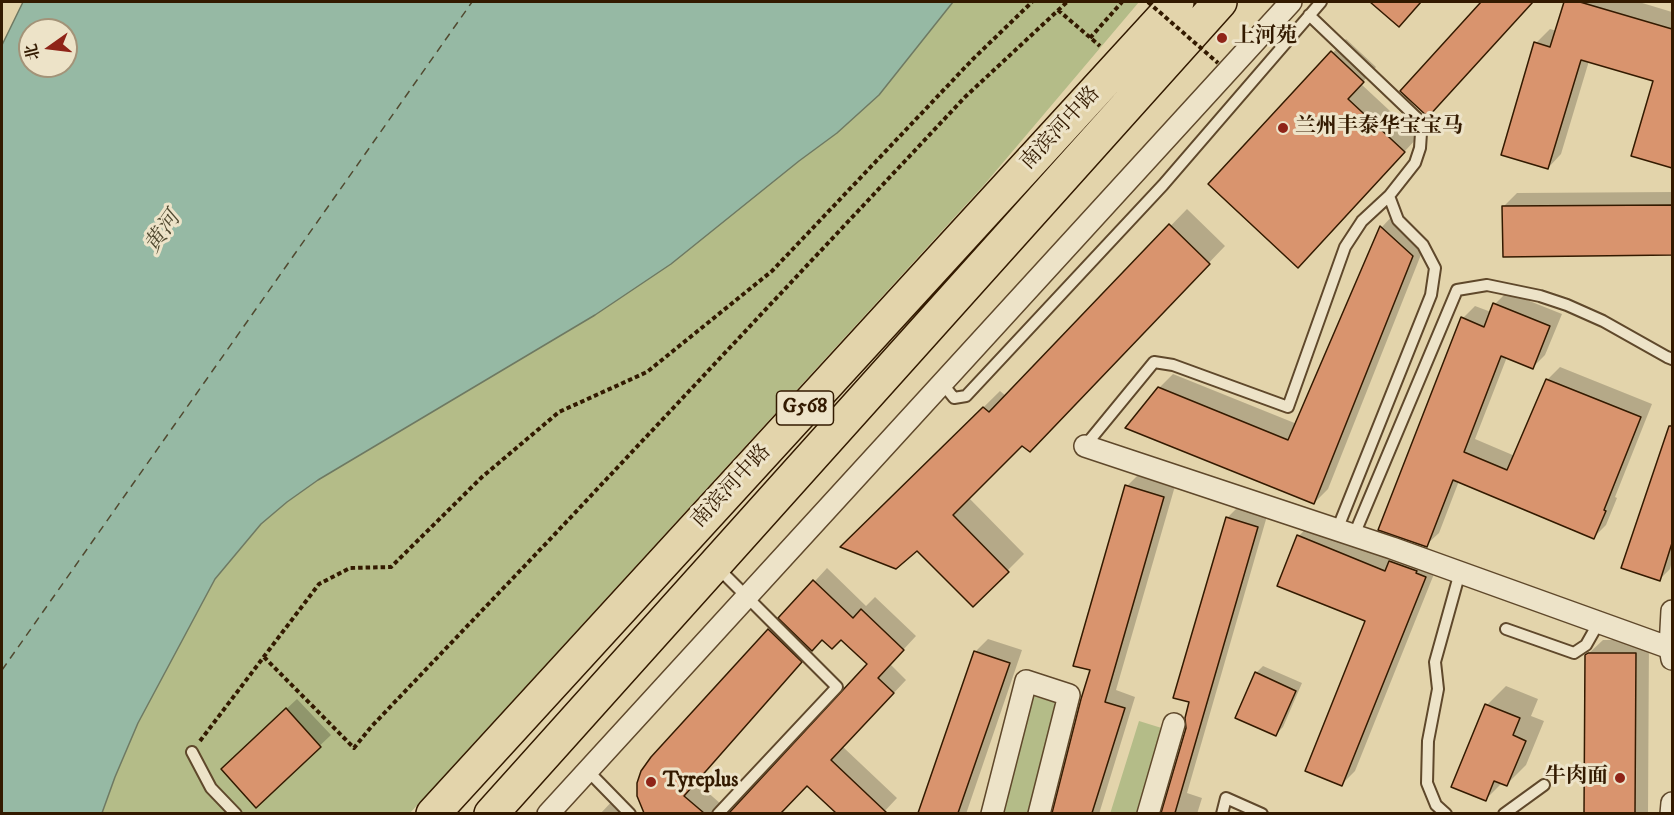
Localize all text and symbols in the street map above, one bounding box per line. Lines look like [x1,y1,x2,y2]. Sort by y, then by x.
north arrow [18,18,78,78]
place label: 上河苑 [1234,25,1297,51]
marker: 上河苑 [1215,31,1229,45]
text: 北 [21,42,44,62]
street label: 南滨河中路 [1016,82,1106,176]
place label: 兰州丰泰华宝宝马 [1295,115,1463,141]
marker: 兰州丰泰华宝宝马 [1276,121,1290,135]
water label: 黄河 [141,207,187,259]
road number: G568 [776,391,834,425]
street label: 南滨河中路 [687,440,777,534]
place label: 牛肉面 [1545,765,1608,791]
place label: Tyreplus [663,769,738,795]
marker: 牛肉面 [1613,771,1627,785]
marker: Tyreplus [644,775,658,789]

